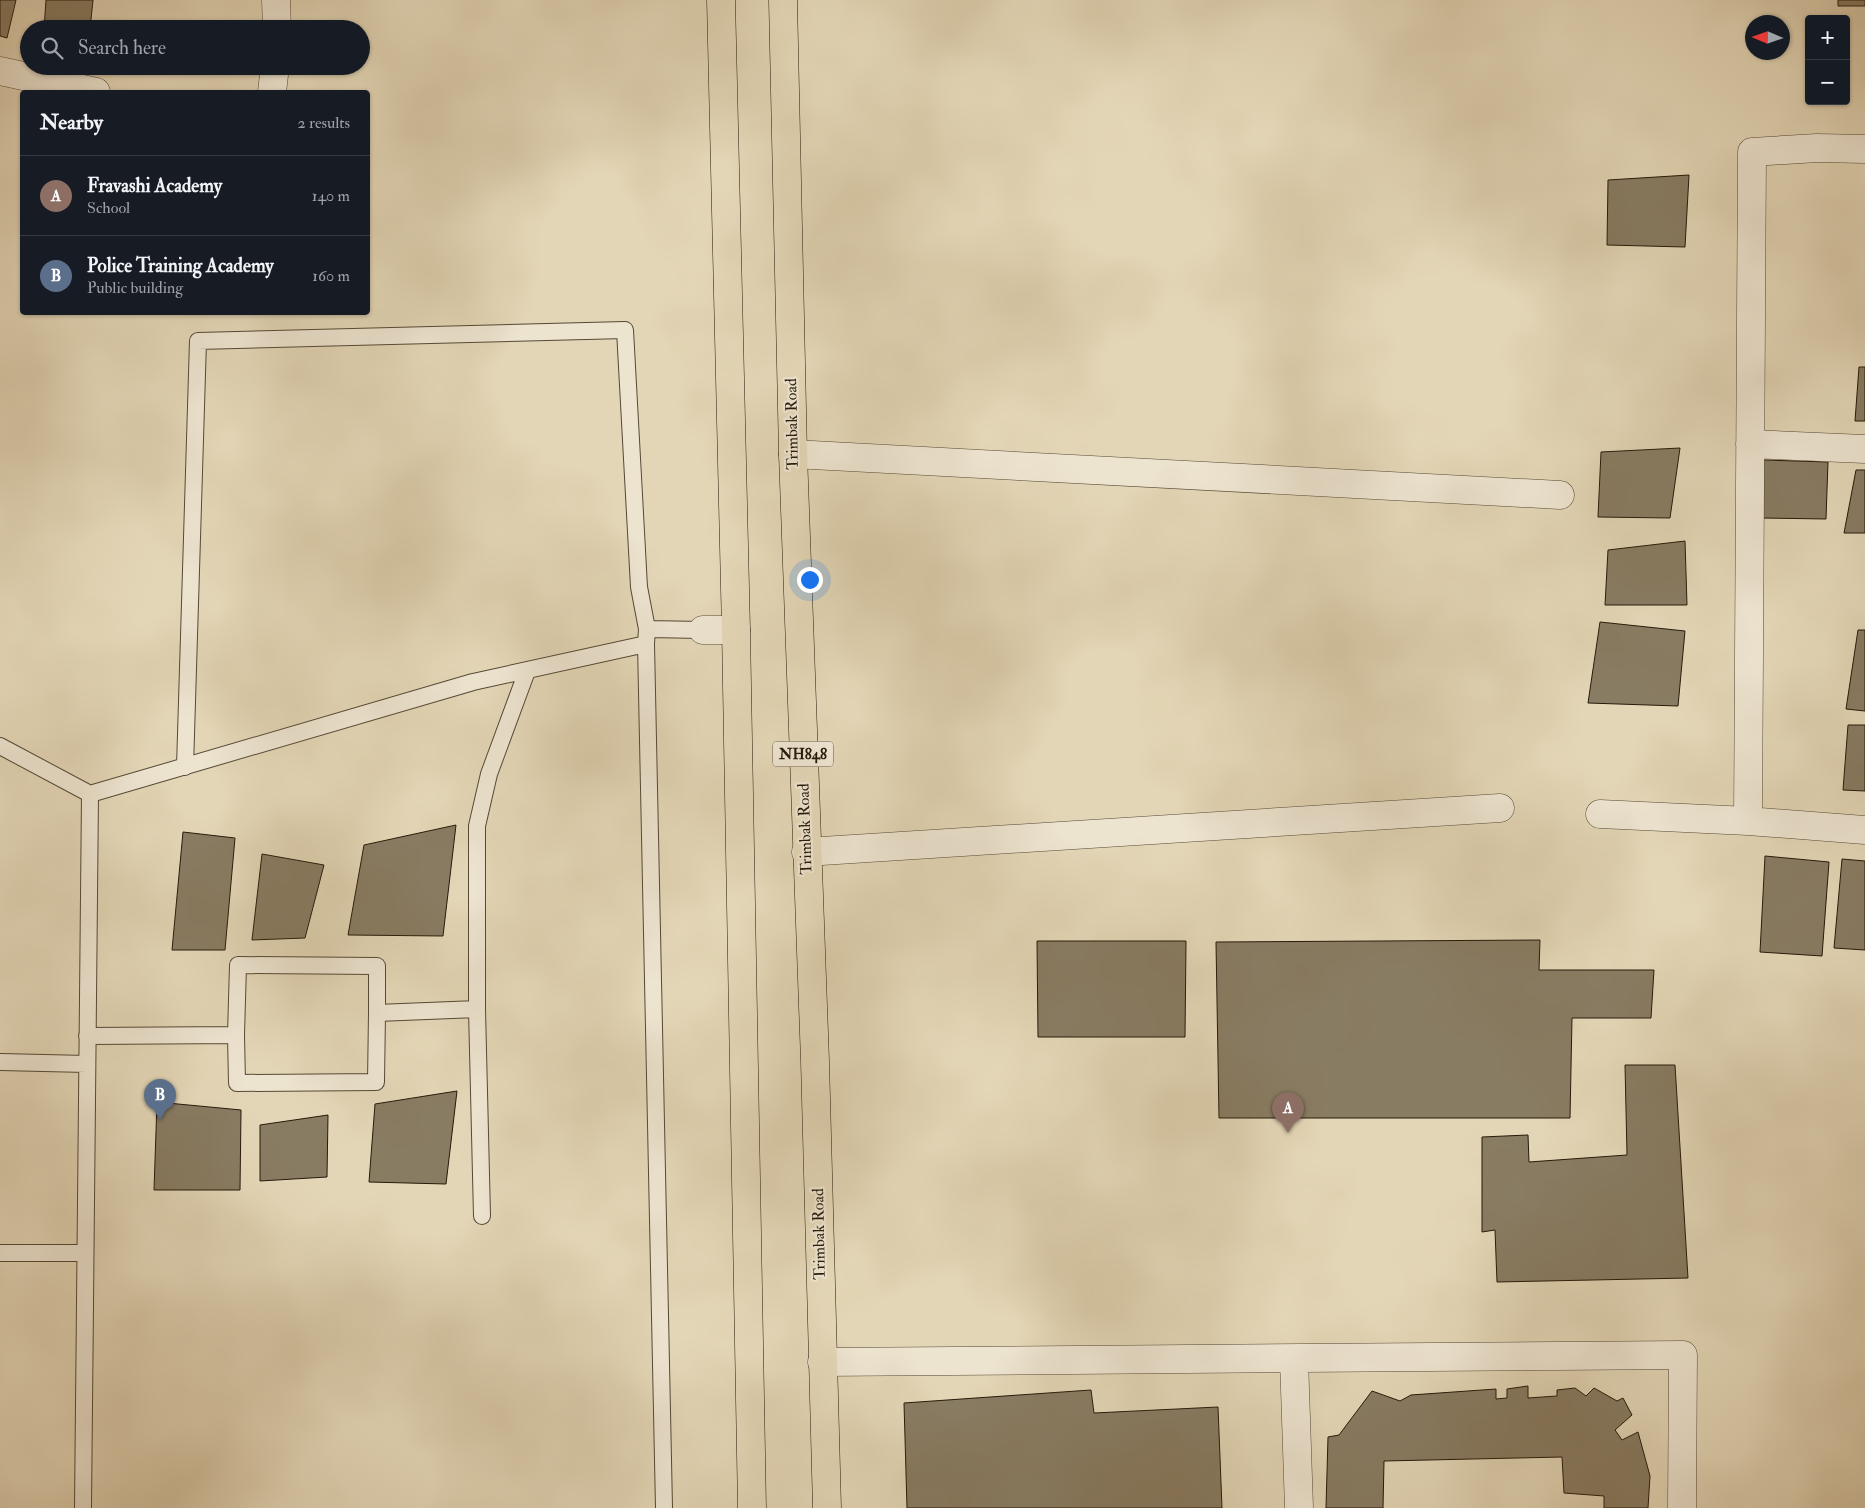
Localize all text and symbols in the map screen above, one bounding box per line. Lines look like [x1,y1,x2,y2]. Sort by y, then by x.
north arrow [1745,15,1790,60]
map controls [1805,15,1850,105]
button: + [1805,15,1850,60]
search box [20,20,370,75]
icon: search [38,34,66,62]
text: Search here [78,36,166,60]
button: − [1805,60,1850,105]
text: Nearby [40,109,103,136]
text: 2 results [297,113,350,133]
text: Fravashi Academy [87,174,222,198]
text: A [51,186,61,206]
text: 140 m [312,186,350,206]
text: School [87,198,130,218]
text: Police Training Academy [87,254,274,278]
text: B [51,266,61,286]
text: 160 m [312,266,350,286]
text: Public building [87,278,183,298]
street label: Trimbak Road [781,378,803,470]
your location [797,567,823,593]
road number: NH848 [773,742,833,766]
street label: Trimbak Road [793,783,817,875]
pin: B [144,1079,176,1120]
pin: A [1272,1092,1304,1133]
street label: Trimbak Road [808,1188,830,1280]

